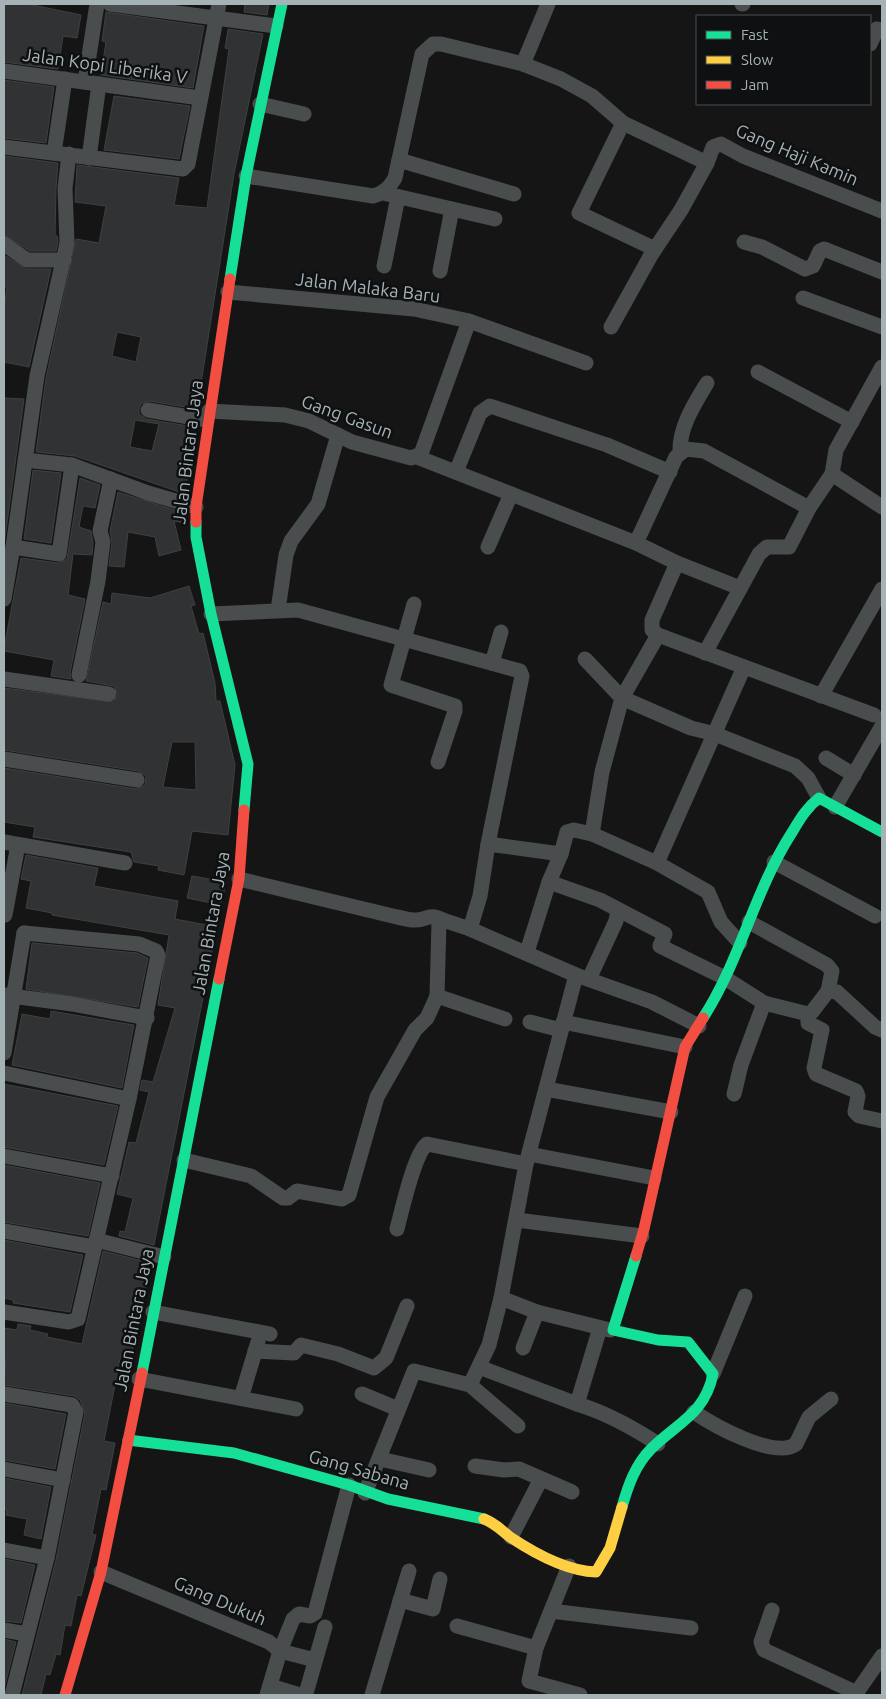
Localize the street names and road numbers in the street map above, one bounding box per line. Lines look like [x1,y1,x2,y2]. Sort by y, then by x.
street label: Jalan Kopi Liberika V [22,44,189,87]
street label: Gang Haji Kamin [733,119,862,189]
street label: Jalan Malaka Baru [295,268,442,306]
street label: Jalan Bintara Jaya [168,379,206,525]
street label: Gang Gasun [299,390,396,442]
street label: Jalan Bintara Jaya [188,850,232,996]
street label: Jalan Bintara Jaya [109,1247,157,1393]
street label: Gang Sabana [307,1445,412,1493]
street label: Gang Dukuh [171,1572,270,1629]

